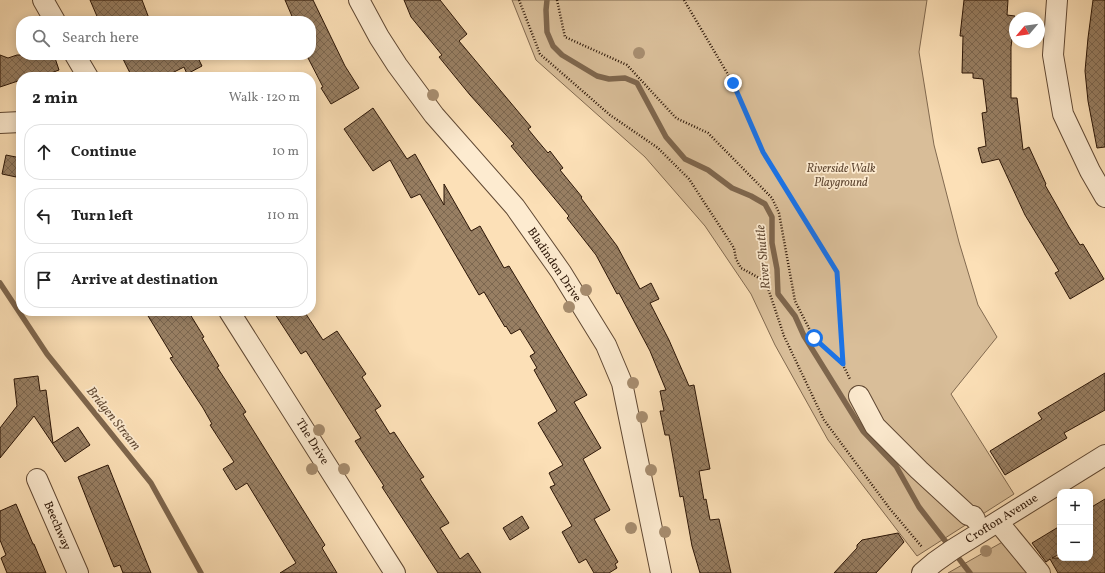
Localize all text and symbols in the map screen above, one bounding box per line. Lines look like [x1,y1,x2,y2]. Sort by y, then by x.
north arrow [1009,12,1045,48]
search box [16,16,316,60]
icon: search [30,27,52,49]
text: Search here [62,28,139,49]
route end [724,74,742,92]
text: 2 min [32,87,78,110]
text: Walk · 120 m [229,89,300,107]
icon: ahead [33,141,55,163]
text: Continue [71,142,136,163]
text: 10 m [272,143,299,161]
park label: Riverside Walk Playground [806,161,876,191]
icon: left [33,205,55,227]
text: Turn left [71,206,133,227]
text: 110 m [267,207,299,225]
water label: River Shuttle [752,224,776,290]
street label: Bladindon Drive [523,225,585,306]
icon: arrive [33,269,55,291]
text: Arrive at destination [71,270,218,291]
route start [805,329,823,347]
water label: Bridgen Stream [82,383,144,455]
street label: The Drive [292,416,333,468]
map controls [1057,489,1093,561]
button: + [1057,489,1093,525]
street label: Crofton Avenue [963,490,1042,548]
street label: Beechway [39,499,75,554]
button: − [1057,525,1093,561]

